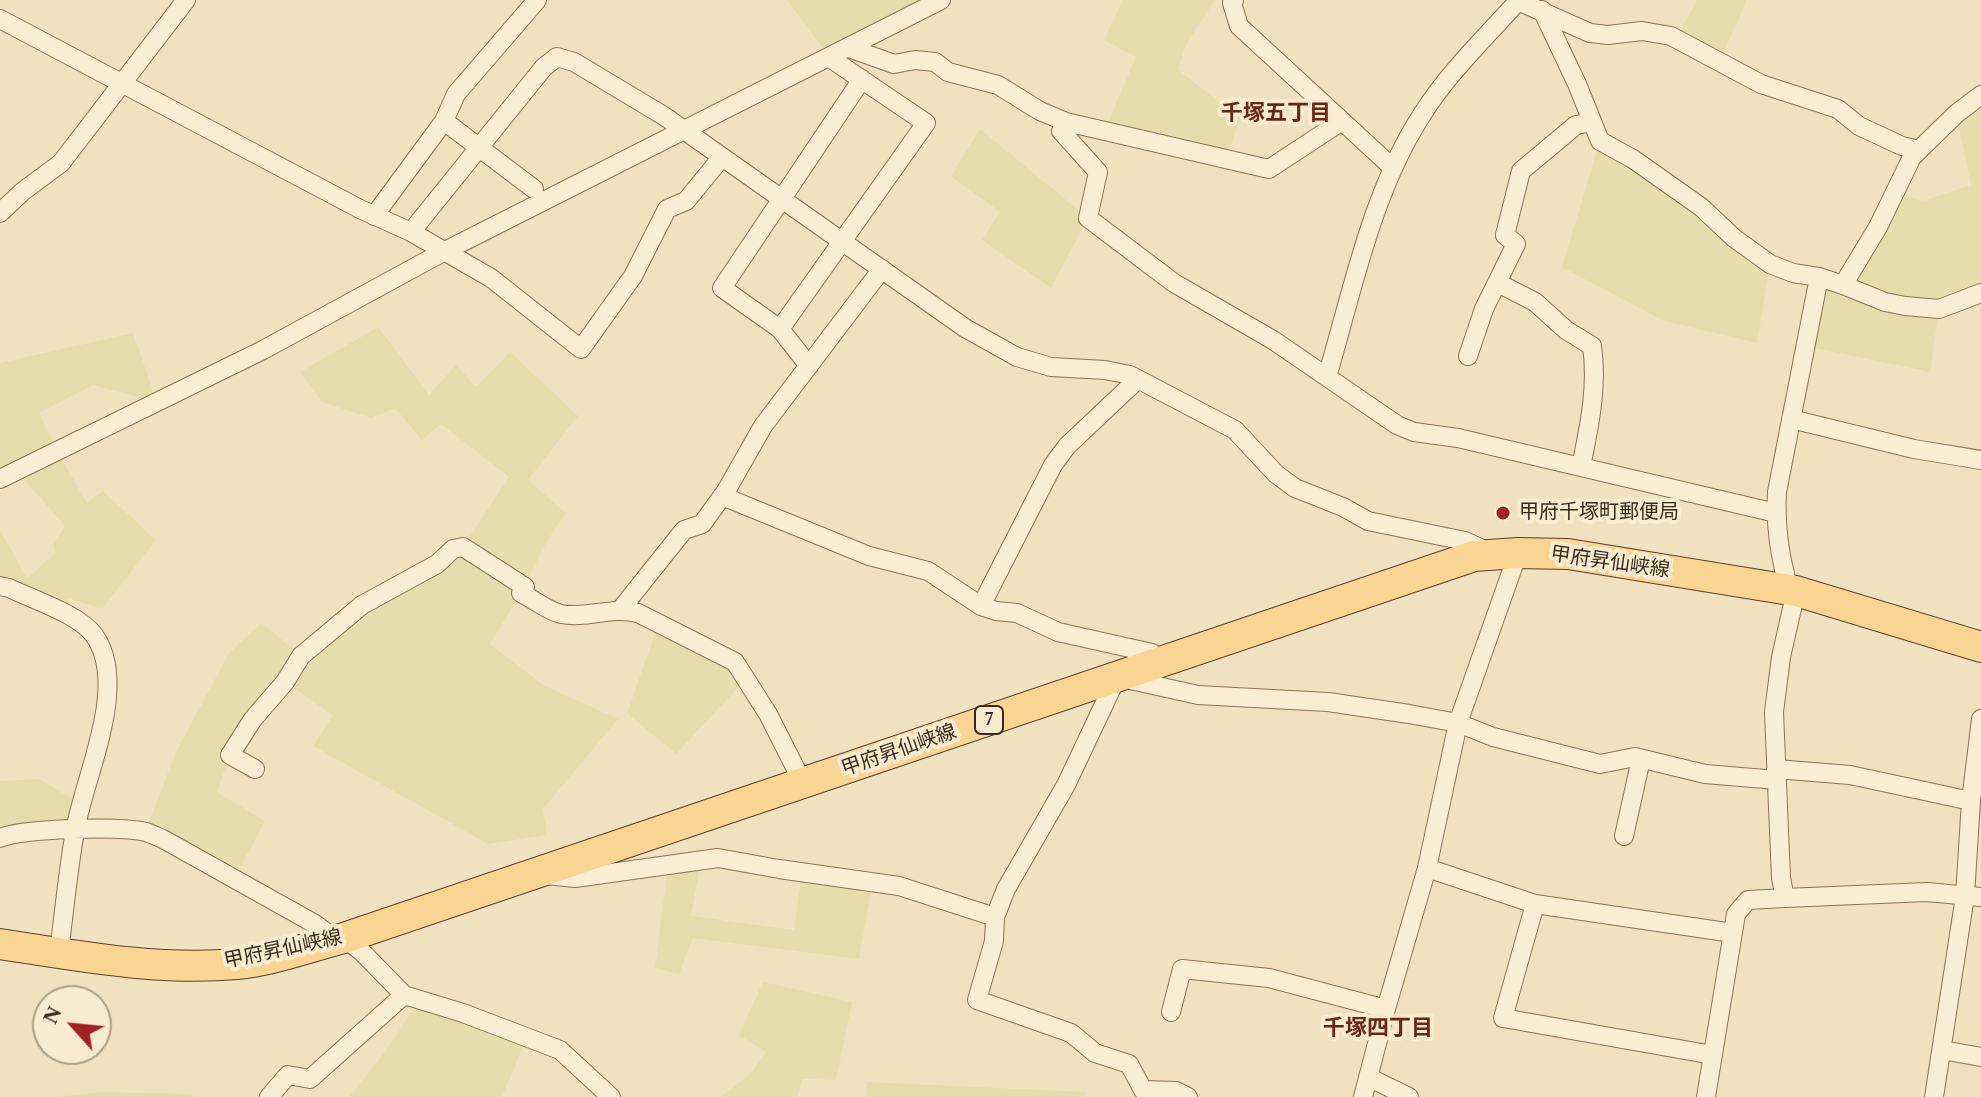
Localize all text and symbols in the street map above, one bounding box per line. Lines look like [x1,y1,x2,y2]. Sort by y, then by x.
district label: 千塚五丁目 [1221,101,1331,127]
place label: 甲府千塚町郵便局 [1519,501,1679,525]
marker: 甲府千塚町郵便局 [1494,504,1512,522]
street label: 甲府昇仙峡線 [1549,543,1671,583]
road number: 7 [975,706,1003,734]
street label: 甲府昇仙峡線 [838,720,960,782]
street label: 甲府昇仙峡線 [222,926,344,974]
north arrow [32,985,112,1065]
text: N [37,1002,67,1028]
district label: 千塚四丁目 [1323,1016,1433,1042]

